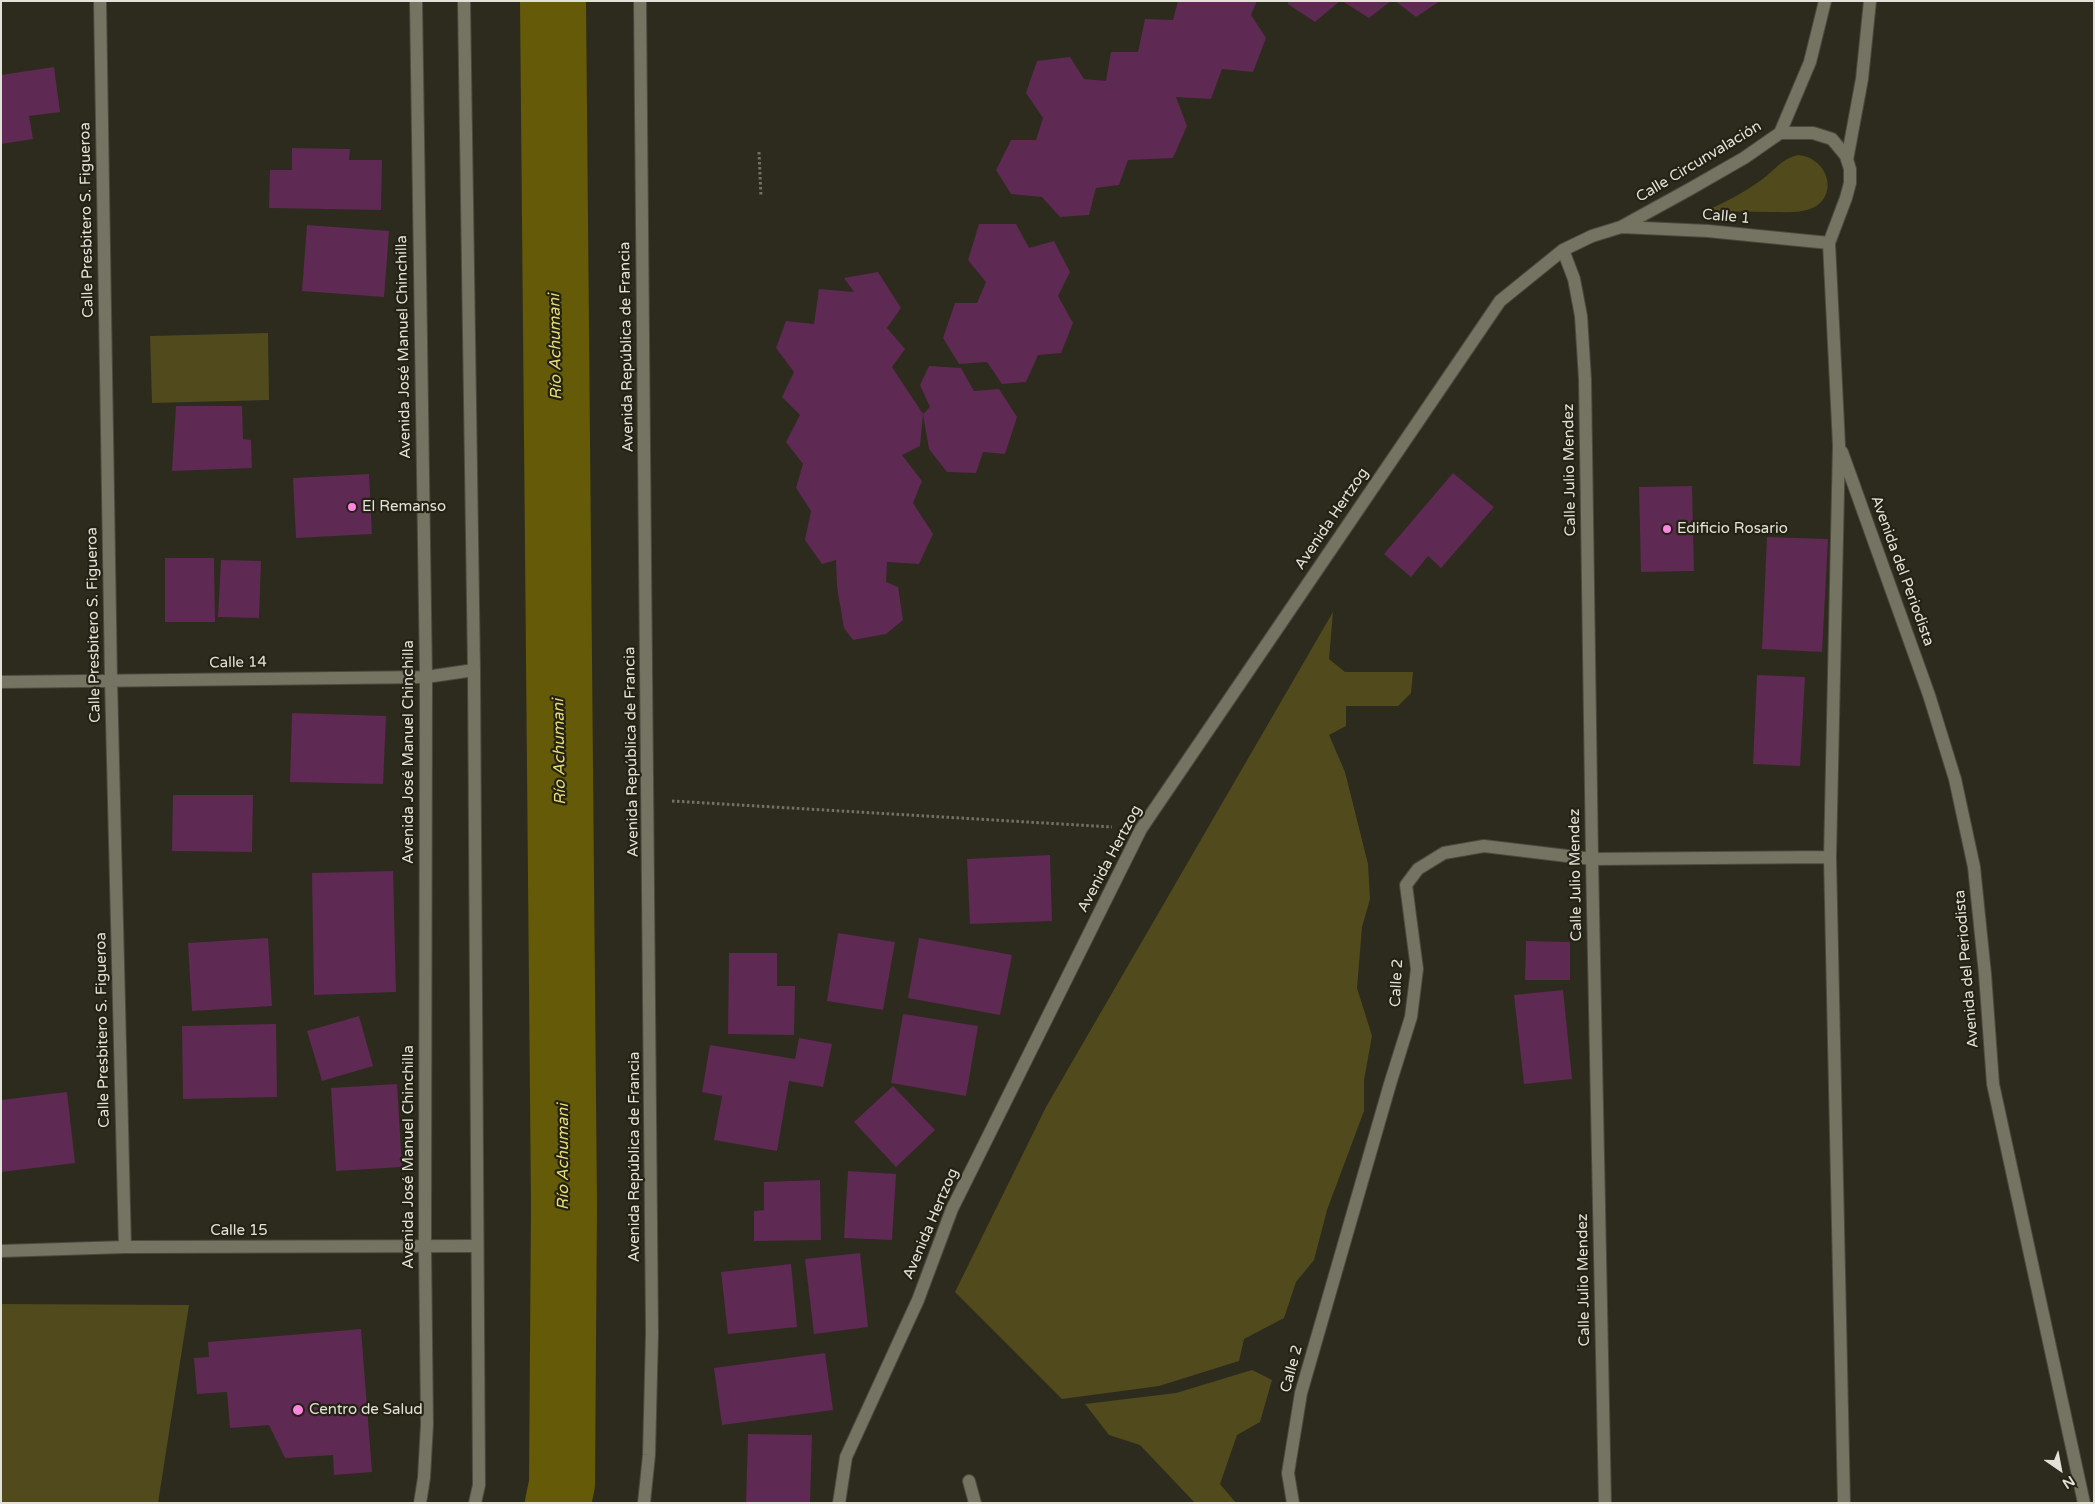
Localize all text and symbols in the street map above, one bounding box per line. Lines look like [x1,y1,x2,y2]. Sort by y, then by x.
street label: Calle Circunvalación [1633,117,1765,207]
street label: Calle Presbitero S. Figueroa [76,122,98,318]
street label: Calle 1 [1701,206,1751,228]
street label: Avenida José Manuel Chinchilla [393,235,415,459]
street label: Avenida República de Francia [616,241,638,453]
water label: Río Achumani [545,294,567,400]
street label: Calle Julio Mendez [1560,404,1580,536]
street label: Avenida Hertzog [1291,465,1373,573]
street label: Avenida del Periodista [1866,493,1938,649]
place label: El Remanso [362,498,446,516]
marker: El Remanso [346,501,358,513]
place label: Edificio Rosario [1677,520,1788,538]
marker: Edificio Rosario [1661,523,1673,535]
street label: Calle Presbitero S. Figueroa [83,527,105,723]
street label: Avenida José Manuel Chinchilla [400,640,418,864]
street label: Avenida República de Francia [621,646,643,858]
street label: Calle 14 [209,653,267,673]
water label: Río Achumani [549,699,571,805]
street label: Avenida Hertzog [1074,802,1146,916]
street label: Calle Julio Mendez [1566,809,1586,941]
street label: Avenida del Periodista [1951,889,1983,1049]
street label: Calle Presbitero S. Figueroa [92,932,114,1128]
street label: Calle 2 [1387,958,1407,1008]
street label: Avenida José Manuel Chinchilla [400,1045,418,1269]
street label: Avenida República de Francia [626,1052,644,1262]
water label: Río Achumani [554,1104,574,1210]
street label: Avenida Hertzog [900,1166,962,1282]
street label: Calle Julio Mendez [1574,1214,1594,1346]
street label: Calle 15 [210,1222,268,1240]
street label: Calle 2 [1277,1343,1307,1395]
place label: Centro de Salud [309,1401,423,1419]
marker: Centro de Salud [291,1403,305,1417]
north arrow [2035,1444,2085,1494]
text: N [2059,1472,2078,1492]

